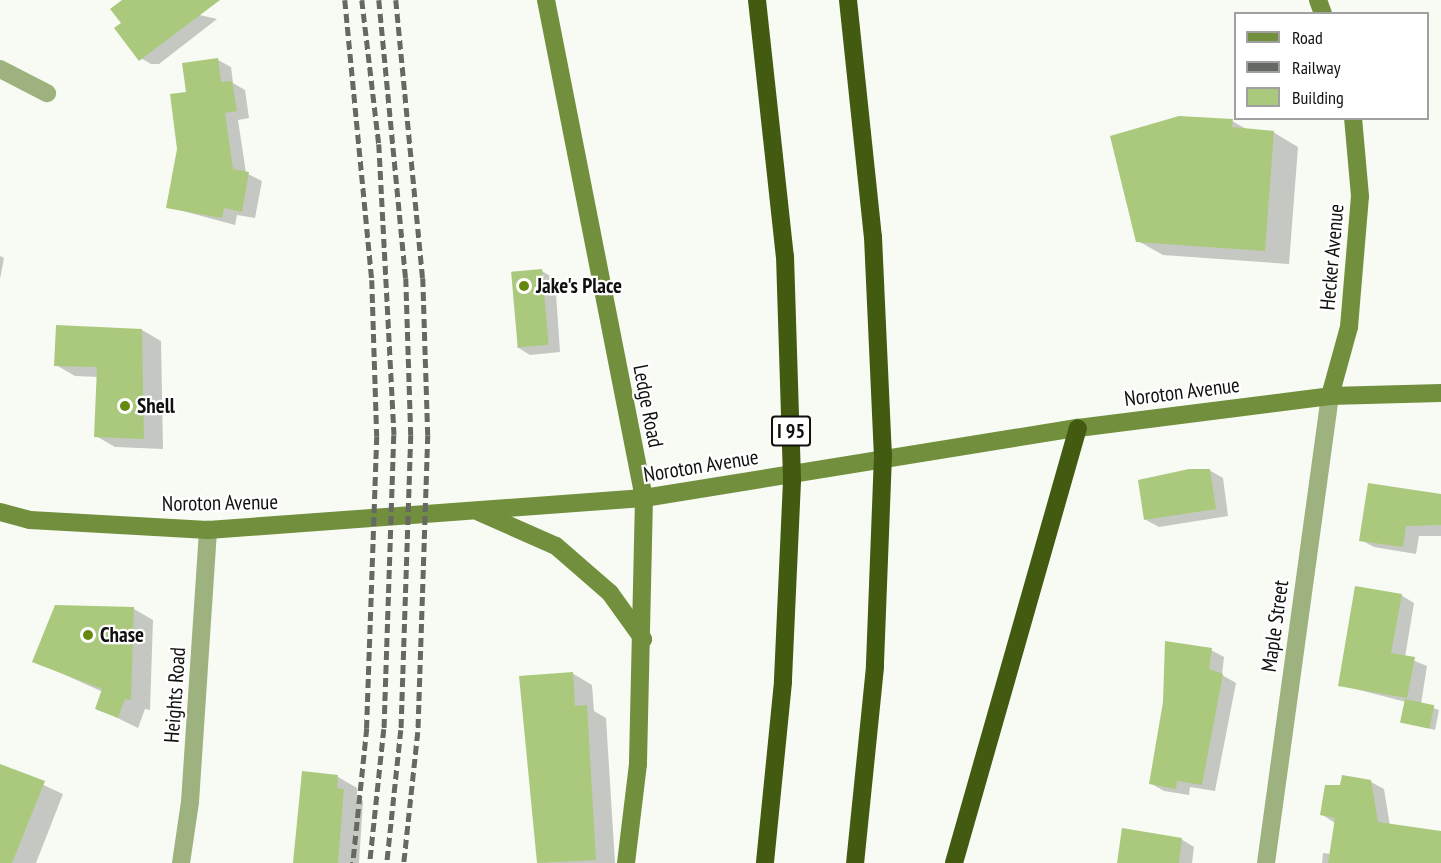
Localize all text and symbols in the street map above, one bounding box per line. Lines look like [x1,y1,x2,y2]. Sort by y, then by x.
legend [1234,12,1429,120]
text: Road [1292,26,1323,49]
text: Railway [1292,56,1341,79]
text: Building [1292,86,1344,109]
street label: Hecker Avenue [1315,203,1349,311]
place label: Jake's Place [536,273,622,299]
marker: Jake's Place [517,279,531,293]
street label: Ledge Road [628,363,668,449]
street label: Noroton Avenue [1123,372,1241,412]
place label: Shell [137,393,175,419]
marker: Shell [118,399,132,413]
road number: I 95 [770,414,812,448]
street label: Noroton Avenue [641,444,761,488]
street label: Noroton Avenue [161,489,279,517]
street label: Maple Street [1256,578,1294,674]
place label: Chase [100,622,144,648]
marker: Chase [81,628,95,642]
street label: Heights Road [159,646,191,744]

